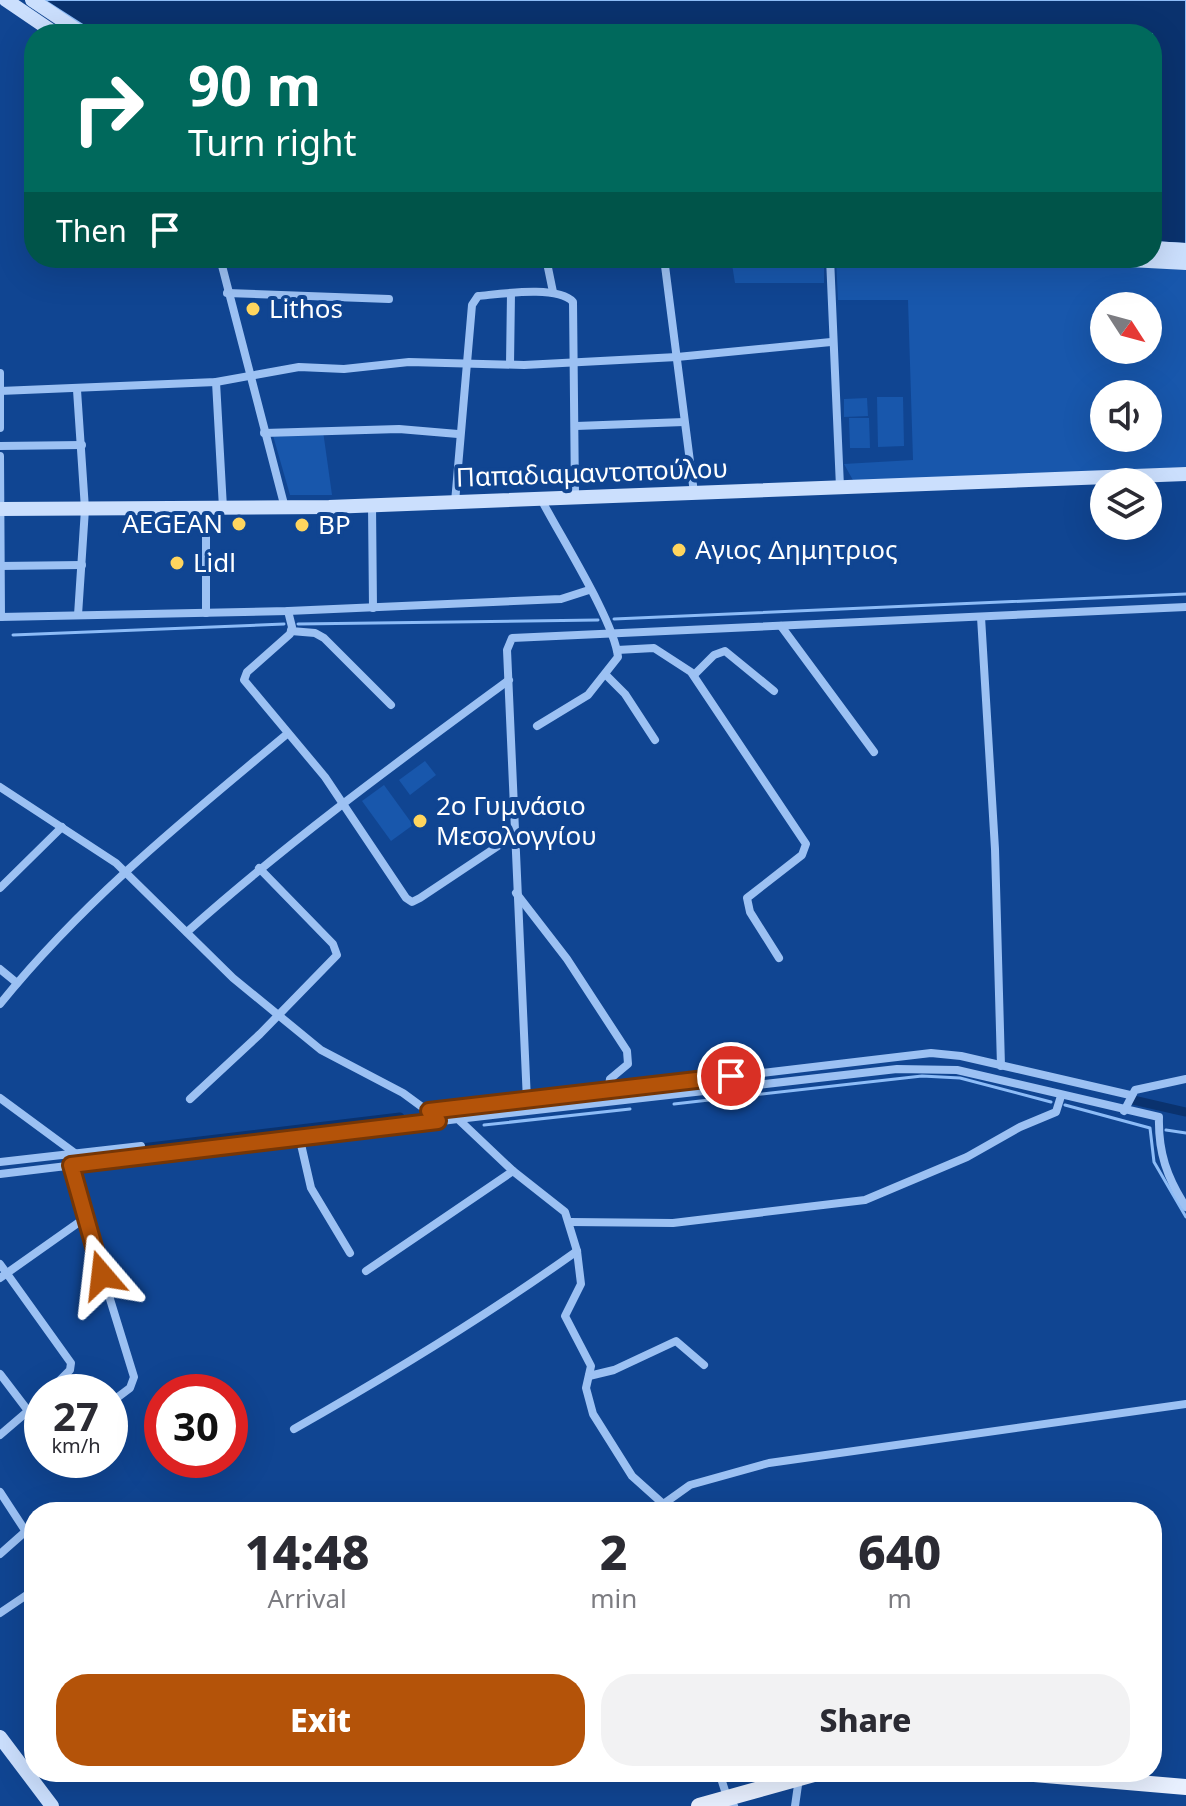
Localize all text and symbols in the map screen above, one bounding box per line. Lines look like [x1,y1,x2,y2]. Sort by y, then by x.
text: 90 m [188,46,321,122]
icon: right [56,56,160,160]
text: Turn right [188,118,356,167]
icon: arrive [143,208,187,252]
text: Then [56,210,127,251]
place label: Lithos [269,290,343,326]
north arrow [1090,292,1162,364]
map controls [1090,292,1162,540]
marker: Lithos [244,300,262,318]
button: sound [1090,380,1162,452]
street label: Παπαδιαμαντοπούλου [455,449,729,495]
button: layers [1090,468,1162,540]
place label: AEGEAN [122,505,223,541]
place label: BP [318,506,351,542]
marker: AEGEAN [230,515,248,533]
marker: BP [293,516,311,534]
place label: Αγιος Δημητριος [695,531,898,567]
marker: Αγιος Δημητριος [670,541,688,559]
place label: Lidl [193,544,236,580]
marker: Lidl [168,554,186,572]
place label: 2ο Γυμνάσιο Μεσολογγίου [436,787,597,853]
marker: 2ο Γυμνάσιο Μεσολογγίου [411,812,429,830]
pin [697,1042,765,1110]
icon: arrive [709,1054,753,1098]
position arrow [60,1233,144,1317]
speed limit sign: 30 [144,1374,248,1478]
text: 27 [53,1388,99,1443]
text: km/h [51,1432,101,1459]
text: 14:48 [245,1519,369,1584]
text: 2 [600,1519,628,1584]
text: 640 [858,1519,941,1584]
text: Arrival [267,1580,347,1616]
text: min [590,1580,637,1616]
text: m [887,1580,912,1616]
button: Exit [56,1674,585,1766]
button: Share [601,1674,1130,1766]

